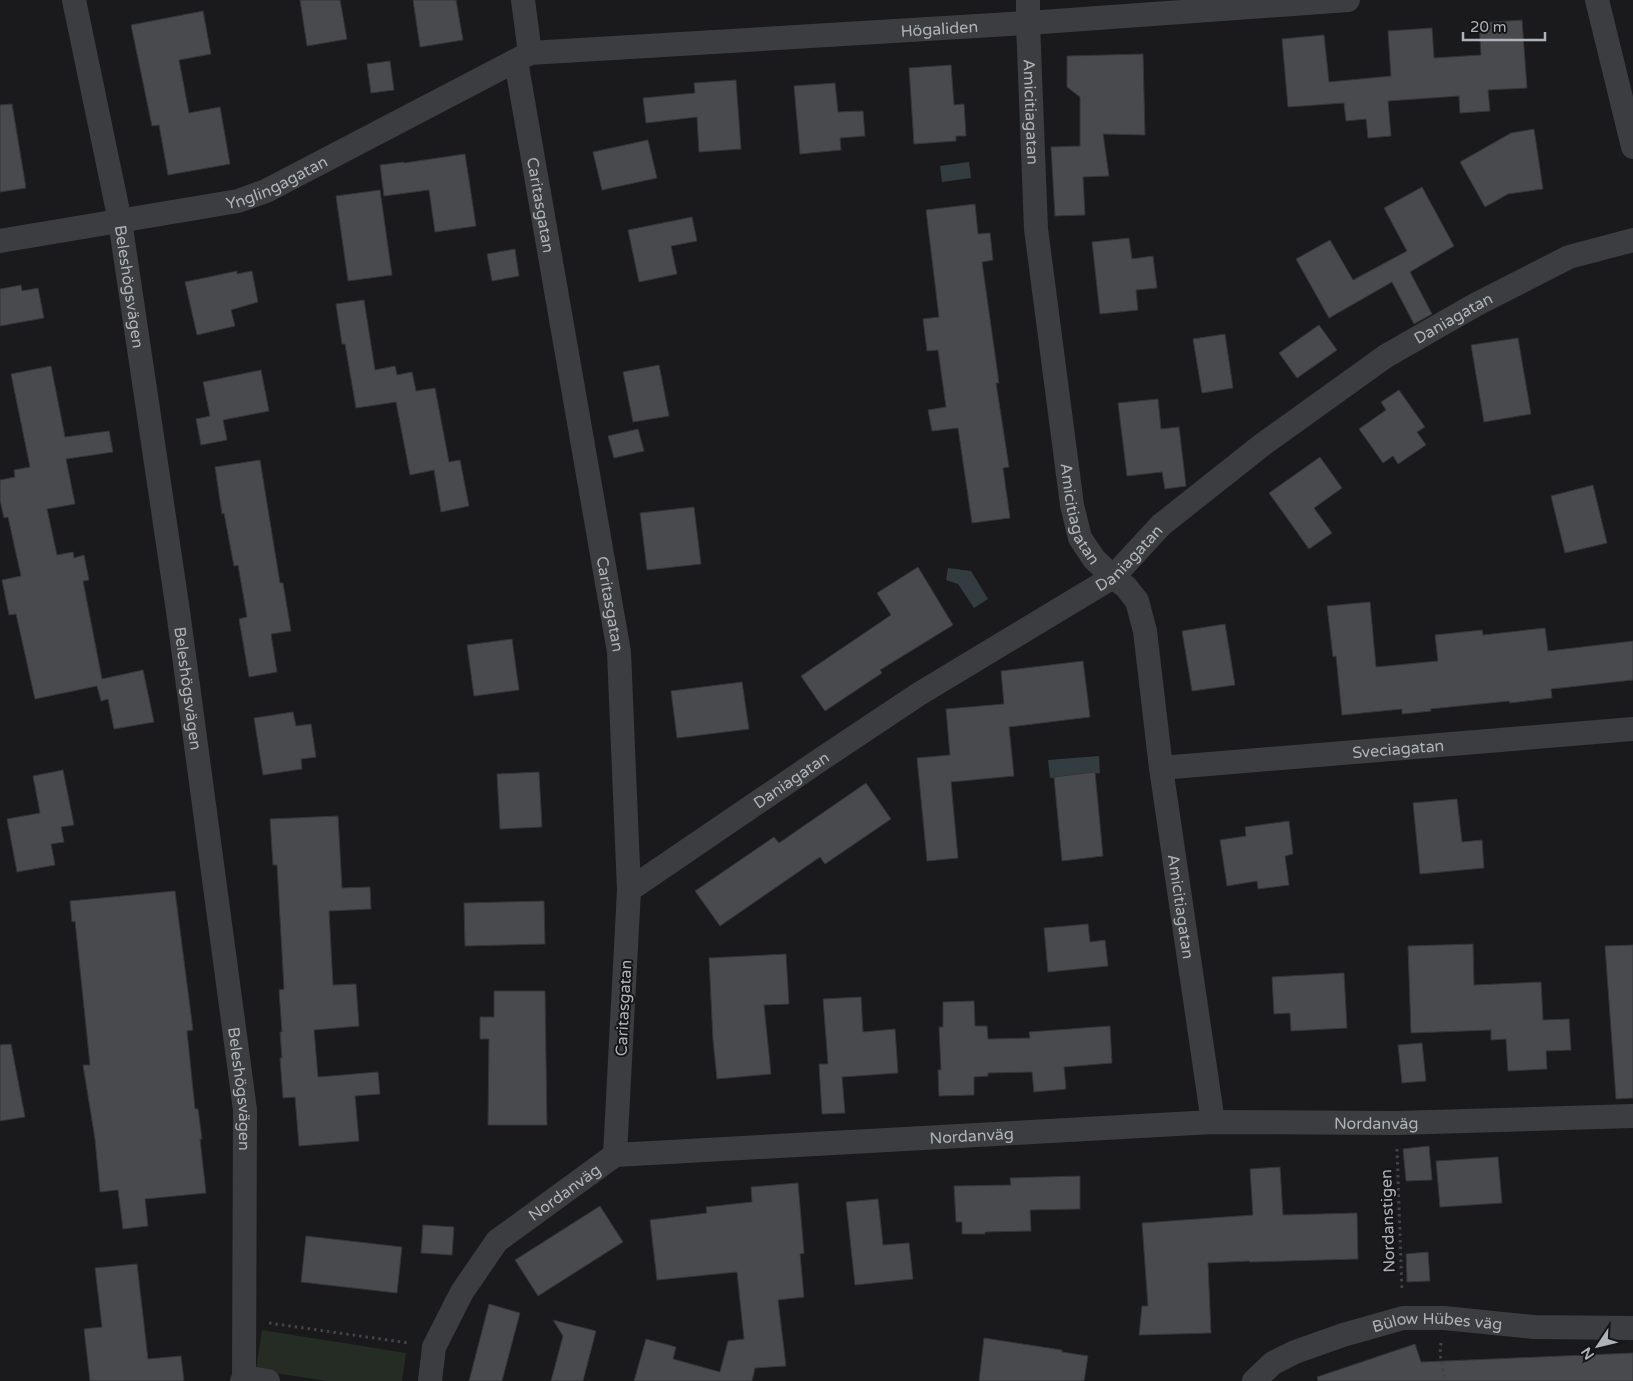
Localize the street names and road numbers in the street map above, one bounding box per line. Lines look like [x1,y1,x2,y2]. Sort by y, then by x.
street label: Högaliden [900,17,979,42]
street label: Amicitiagatan [1018,59,1043,165]
street label: Ynglingagatan [225,152,331,214]
street label: Caritasgatan [522,156,558,254]
street label: Beleshögsvägen [110,224,148,350]
street label: Daniagatan [1411,289,1496,349]
street label: Amicitiagatan [1056,462,1104,569]
street label: Daniagatan [1092,521,1167,596]
street label: Caritasgatan [591,555,628,653]
street label: Beleshögsvägen [169,625,206,751]
street label: Sveciagatan [1352,736,1445,763]
street label: Daniagatan [750,748,833,813]
street label: Amicitiagatan [1163,853,1198,960]
street label: Caritasgatan [611,959,637,1057]
street label: Beleshögsvägen [223,1026,254,1151]
street label: Nordanväg [1334,1113,1419,1134]
street label: Nordanväg [929,1124,1014,1149]
street label: Nordanväg [525,1160,605,1226]
street label: Nordanstigen [1376,1169,1400,1273]
street label: Bülow Hübes väg [1370,1309,1503,1337]

